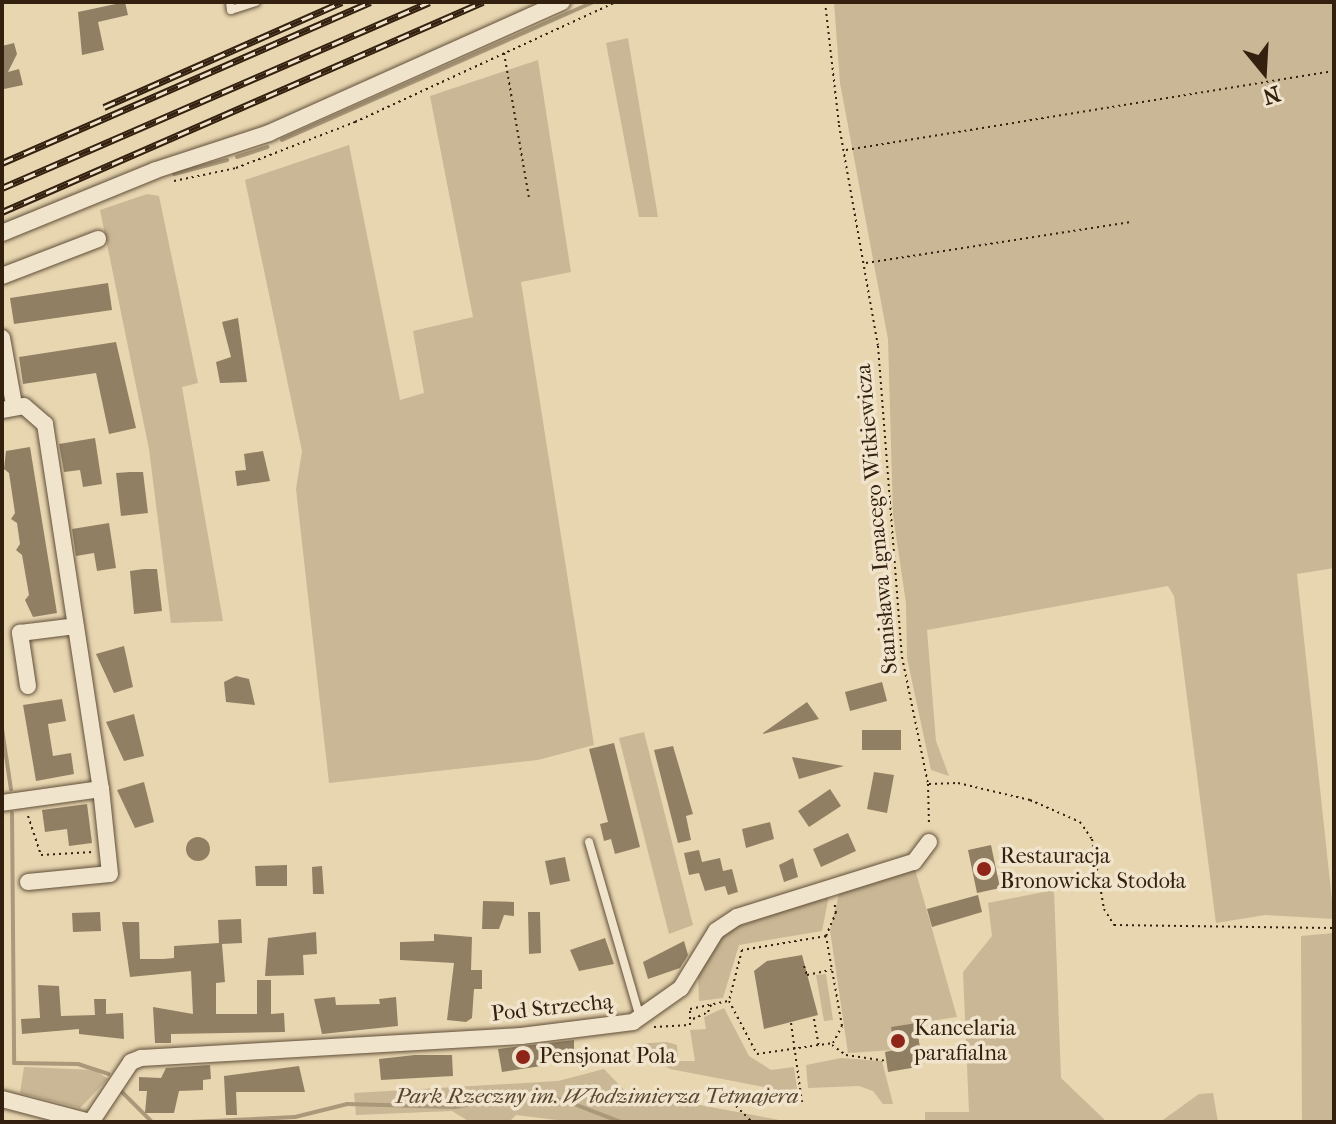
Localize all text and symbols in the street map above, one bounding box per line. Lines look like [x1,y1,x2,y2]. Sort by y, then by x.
north arrow [1224,32,1304,112]
text: N [1259,80,1283,110]
street label: Stanisława Ignacego Witkiewicza [850,363,904,675]
place label: Restauracja Bronowicka Stodoła [1000,843,1186,894]
marker: Restauracja Bronowicka Stodoła [975,860,993,878]
street label: Pod Strzechą [490,988,614,1028]
place label: Kancelaria parafialna [914,1015,1016,1066]
marker: Kancelaria parafialna [889,1032,907,1050]
place label: Pensjonat Pola [539,1044,676,1070]
marker: Pensjonat Pola [514,1048,532,1066]
park label: Park Rzeczny im. Włodzimierza Tetmajera [396,1084,798,1110]

